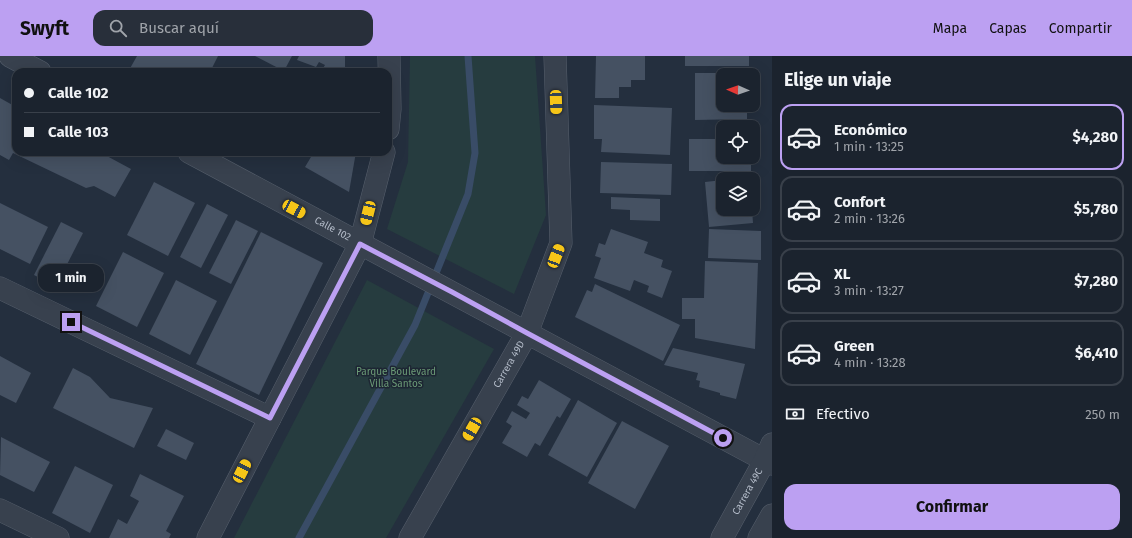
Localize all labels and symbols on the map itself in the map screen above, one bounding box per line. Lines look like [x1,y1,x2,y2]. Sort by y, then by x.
north arrow [716,68,760,112]
car [550,90,562,114]
car [281,198,307,220]
car [359,200,377,226]
street label: Calle 102 [312,214,353,244]
car [546,243,566,269]
callout: 1 min [38,264,104,292]
route end [62,313,80,331]
street label: Carrera 49D [491,339,527,390]
park label: Parque Boulevard Villa Santos [356,366,436,390]
car [461,416,483,442]
route start [714,429,732,447]
car [231,458,253,484]
street label: Carrera 49C [730,466,765,517]

